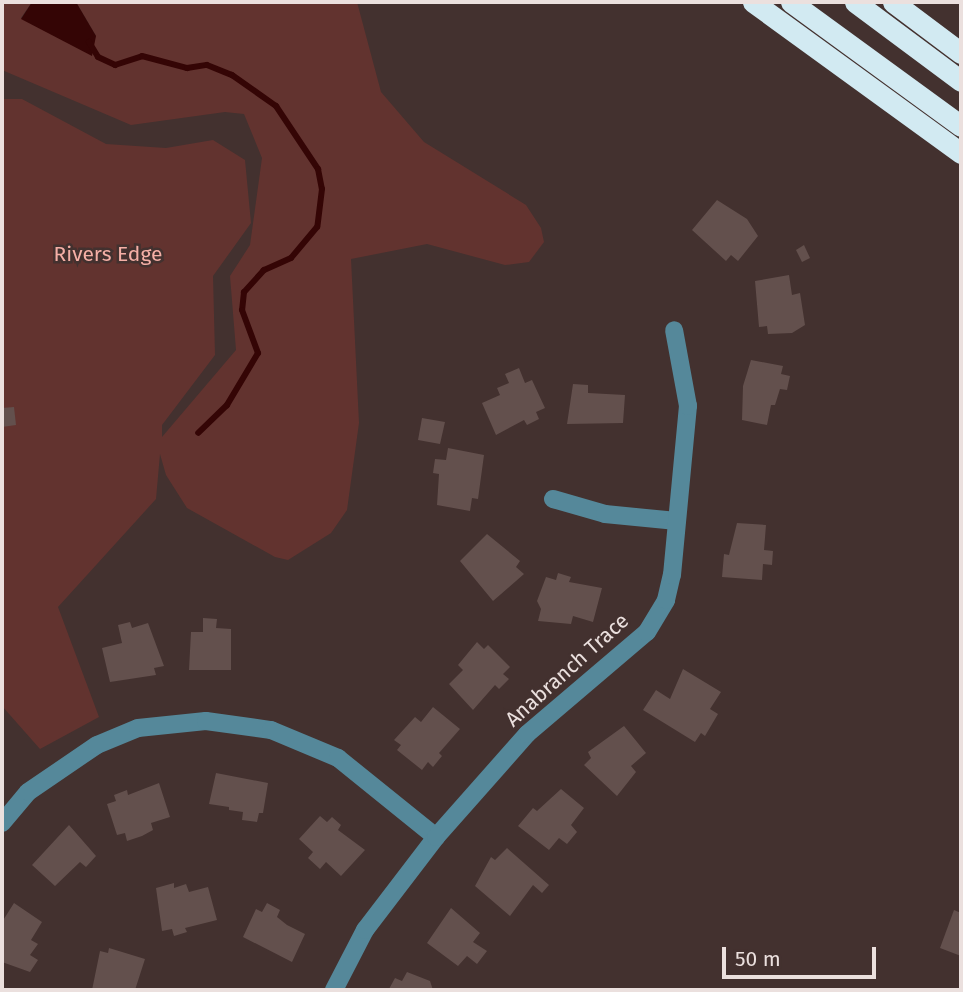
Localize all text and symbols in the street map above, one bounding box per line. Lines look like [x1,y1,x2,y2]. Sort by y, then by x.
park label: Rivers Edge [54,241,162,267]
street label: Anabranch Trace [500,608,634,732]
scale bar [725,932,879,976]
text: 50 m [735,946,781,972]

